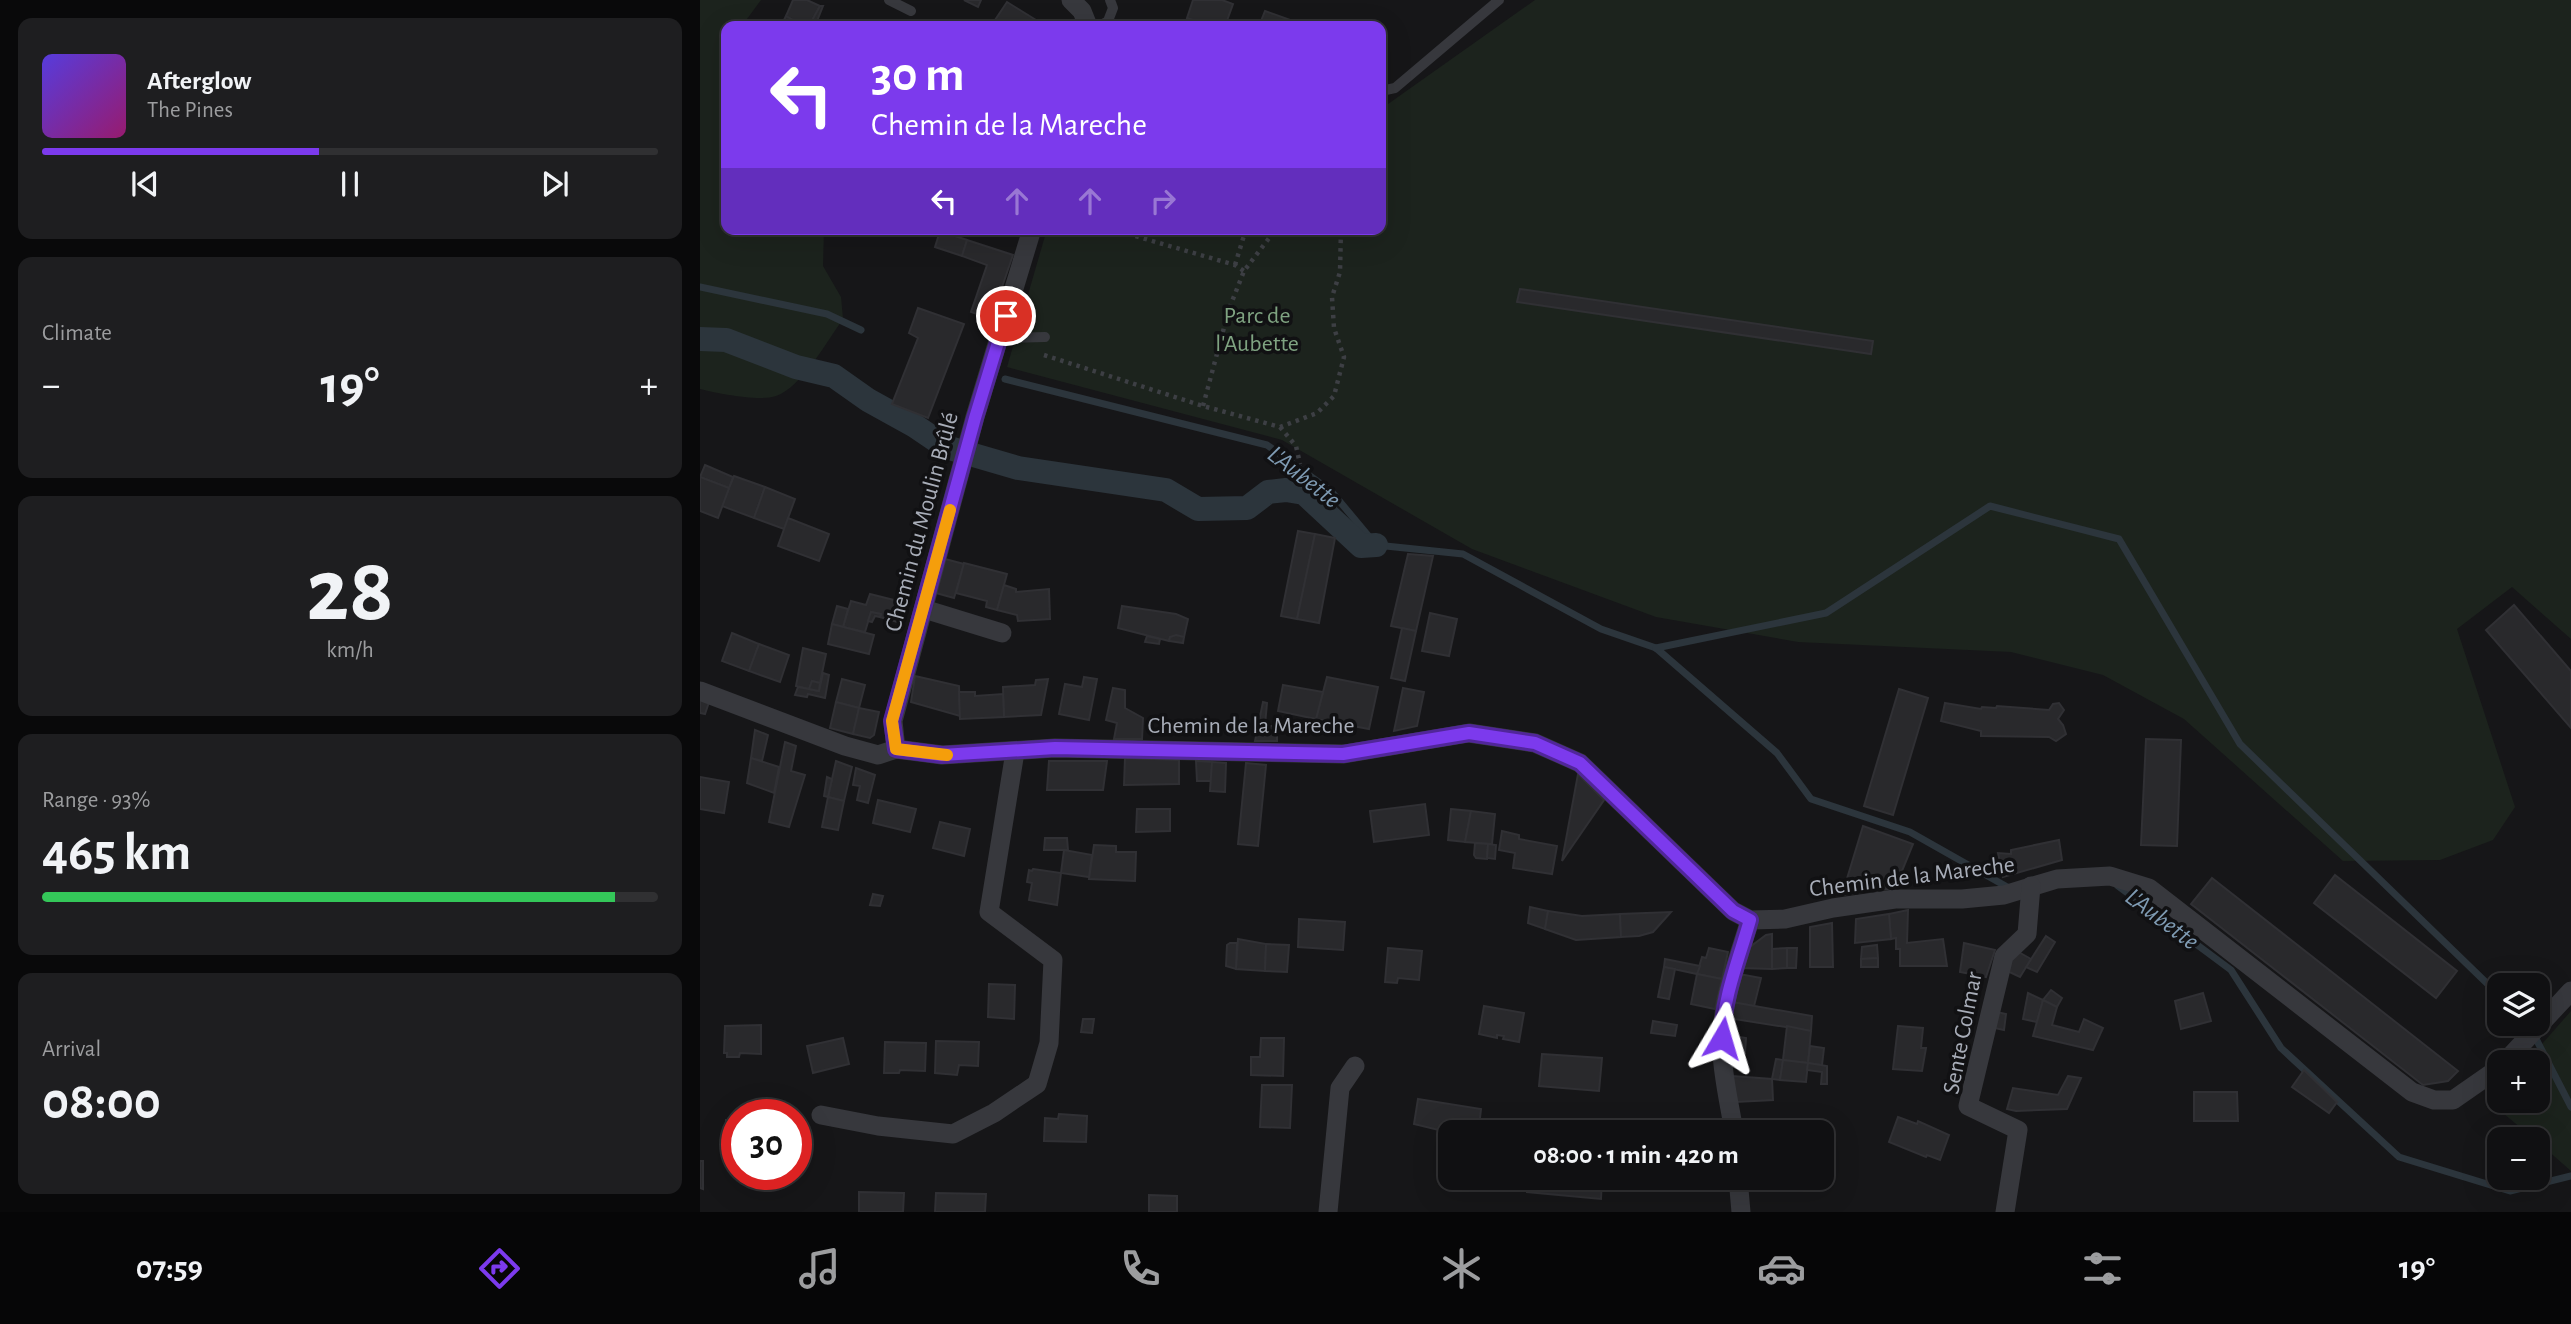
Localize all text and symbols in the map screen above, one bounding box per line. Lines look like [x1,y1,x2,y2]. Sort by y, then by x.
icon: left [756,49,847,140]
text: 30 m [871,51,965,100]
text: Afterglow [147,68,251,94]
text: The Pines [147,99,233,122]
text: Chemin de la Mareche [871,109,1147,141]
icon: previous [126,165,164,203]
icon: pause [331,165,369,203]
icon: next [536,165,574,203]
icon: left [925,182,963,220]
icon: ahead [998,182,1036,220]
icon: ahead [1071,182,1109,220]
icon: right [1144,182,1182,220]
pin [976,286,1036,346]
icon: arrive [987,297,1025,335]
park label: Parc de l'Aubette [1215,304,1299,356]
text: Climate [42,322,112,345]
text: 19° [320,360,380,412]
text: − [42,367,60,405]
text: + [640,367,658,405]
street label: Chemin du Moulin Brûlé [881,410,963,634]
water label: L'Aubette [1263,441,1345,513]
text: 28 [306,546,394,637]
text: km/h [326,639,374,662]
street label: Chemin de la Mareche [1148,714,1354,738]
text: Range · 93% [42,789,150,812]
text: 465 km [42,827,191,879]
street label: Chemin de la Mareche [1808,852,2016,902]
water label: L'Aubette [2120,883,2204,955]
street label: Sente Colmar [1939,970,1987,1096]
map controls [2487,973,2550,1190]
button: layers [2487,973,2550,1036]
position arrow [1685,1001,1759,1075]
text: Arrival [42,1038,101,1061]
button: + [2487,1050,2550,1113]
text: 08:00 [42,1076,161,1128]
speed limit sign: 30 [721,1099,812,1190]
button: − [2487,1127,2550,1190]
text: 08:00 · 1 min · 420 m [1533,1142,1739,1168]
icon: directions [475,1244,524,1293]
icon: music [795,1244,844,1293]
icon: phone [1116,1244,1165,1293]
icon: climate [1437,1244,1486,1293]
icon: car [1757,1244,1806,1293]
icon: filters [2078,1244,2127,1293]
text: 07:59 [136,1252,203,1284]
text: 19° [2399,1252,2435,1284]

